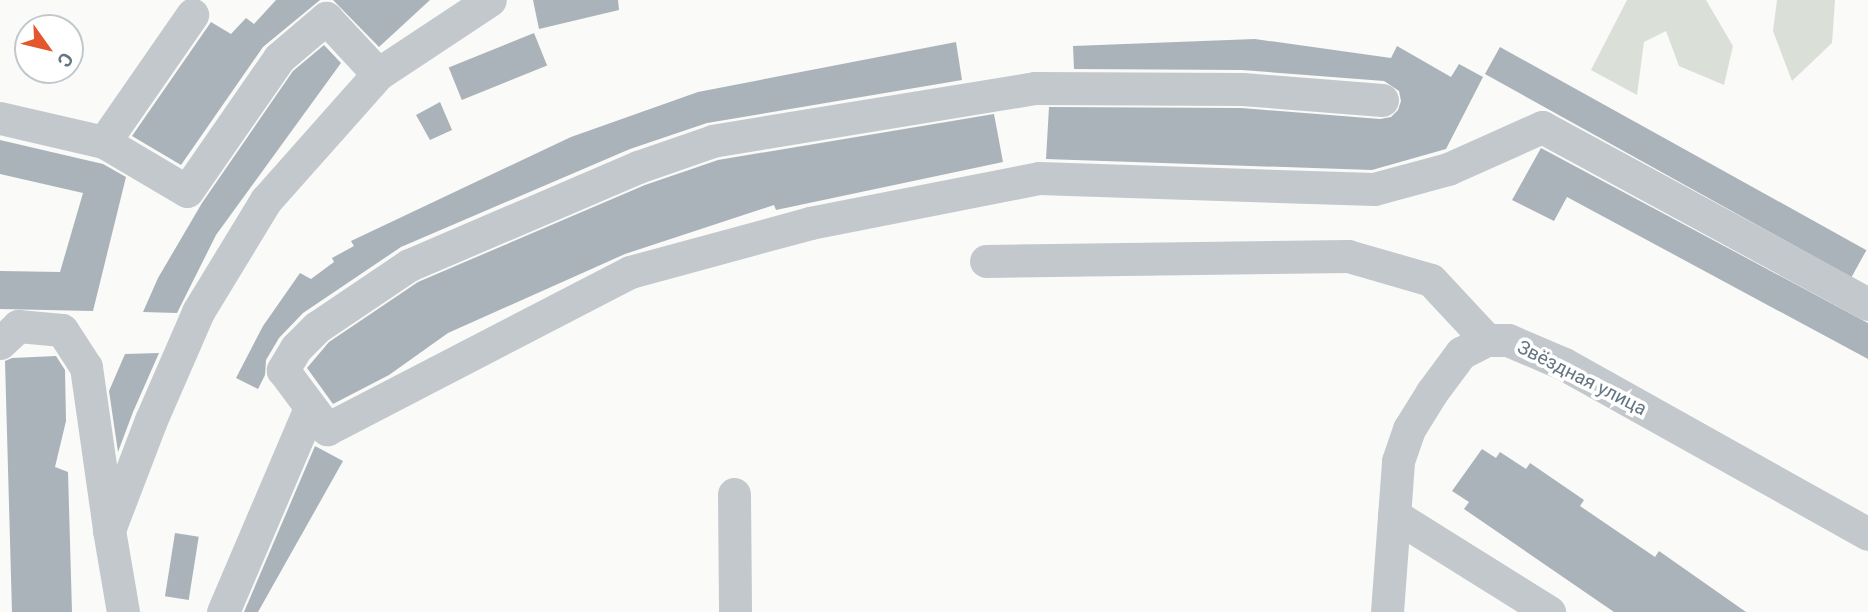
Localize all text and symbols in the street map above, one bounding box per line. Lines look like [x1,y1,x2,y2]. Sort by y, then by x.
north arrow [14,14,84,84]
text: С [52,48,78,71]
street label: Звёздная улица [1514,336,1650,420]

